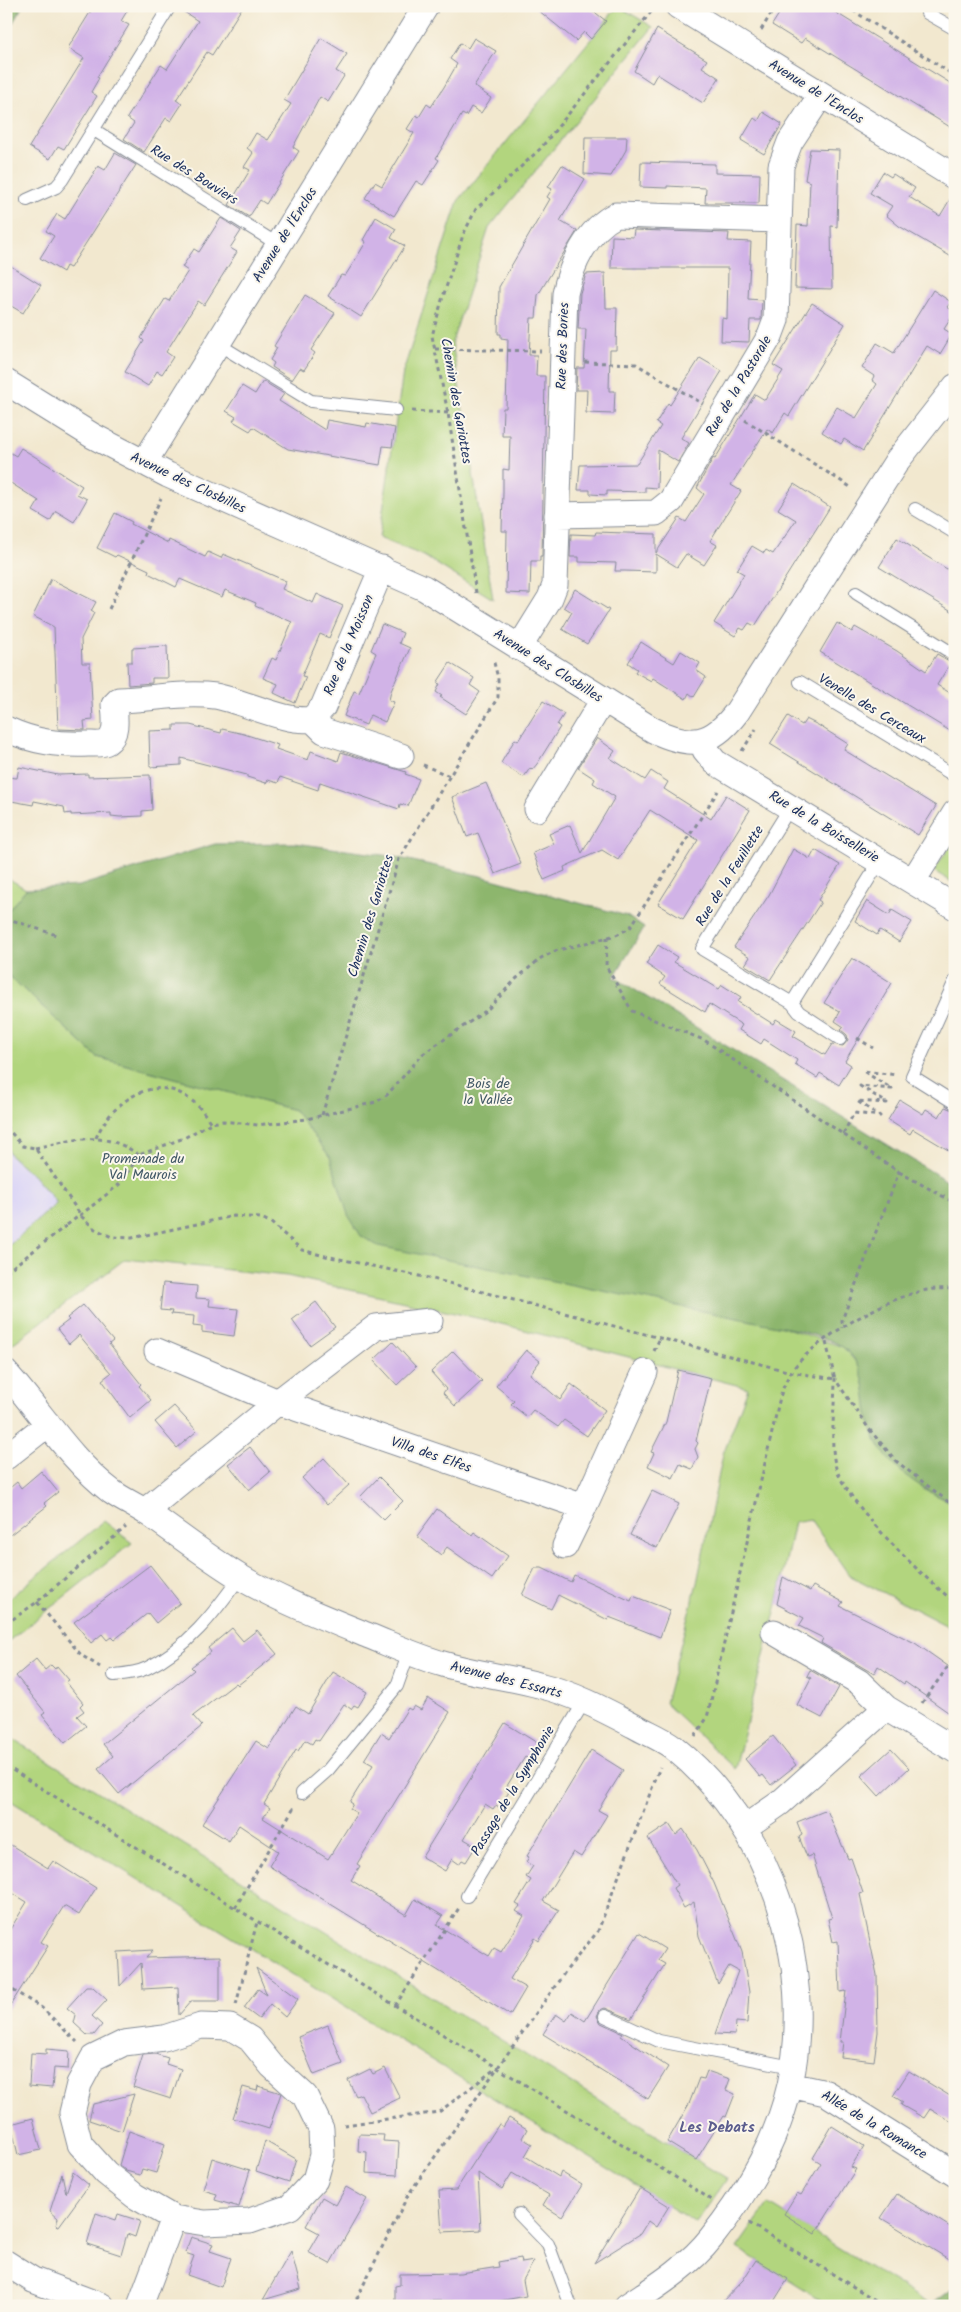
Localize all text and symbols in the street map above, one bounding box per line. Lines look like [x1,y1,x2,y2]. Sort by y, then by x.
street label: Avenue de l'Enclos [764,54,868,130]
street label: Rue des Bouviers [146,139,242,211]
street label: Avenue de l'Enclos [247,183,323,287]
street label: Rue des Bories [550,302,576,390]
street label: Rue de la Pastorale [700,331,778,441]
street label: Chemin des Gariottes [434,336,478,466]
street label: Avenue des Closbilles [126,446,250,520]
street label: Rue de la Moisson [318,591,380,699]
street label: Avenue des Closbilles [489,623,607,709]
street label: Venelle des Cerceaux [814,668,931,750]
street label: Rue de la Boissellerie [765,785,884,869]
street label: Rue de la Feuillette [690,821,770,931]
street label: Chemin des Gariottes [342,852,400,980]
park label: Bois de la Vallée [464,1073,513,1111]
park label: Promenade du Val Maurois [102,1148,185,1186]
street label: Villa des Elfes [388,1431,474,1479]
street label: Avenue des Essarts [448,1655,564,1705]
street label: Passage de la Symphonie [465,1721,561,1860]
street label: Allée de la Romance [817,2085,932,2166]
district label: Les Debats [679,2116,755,2140]

